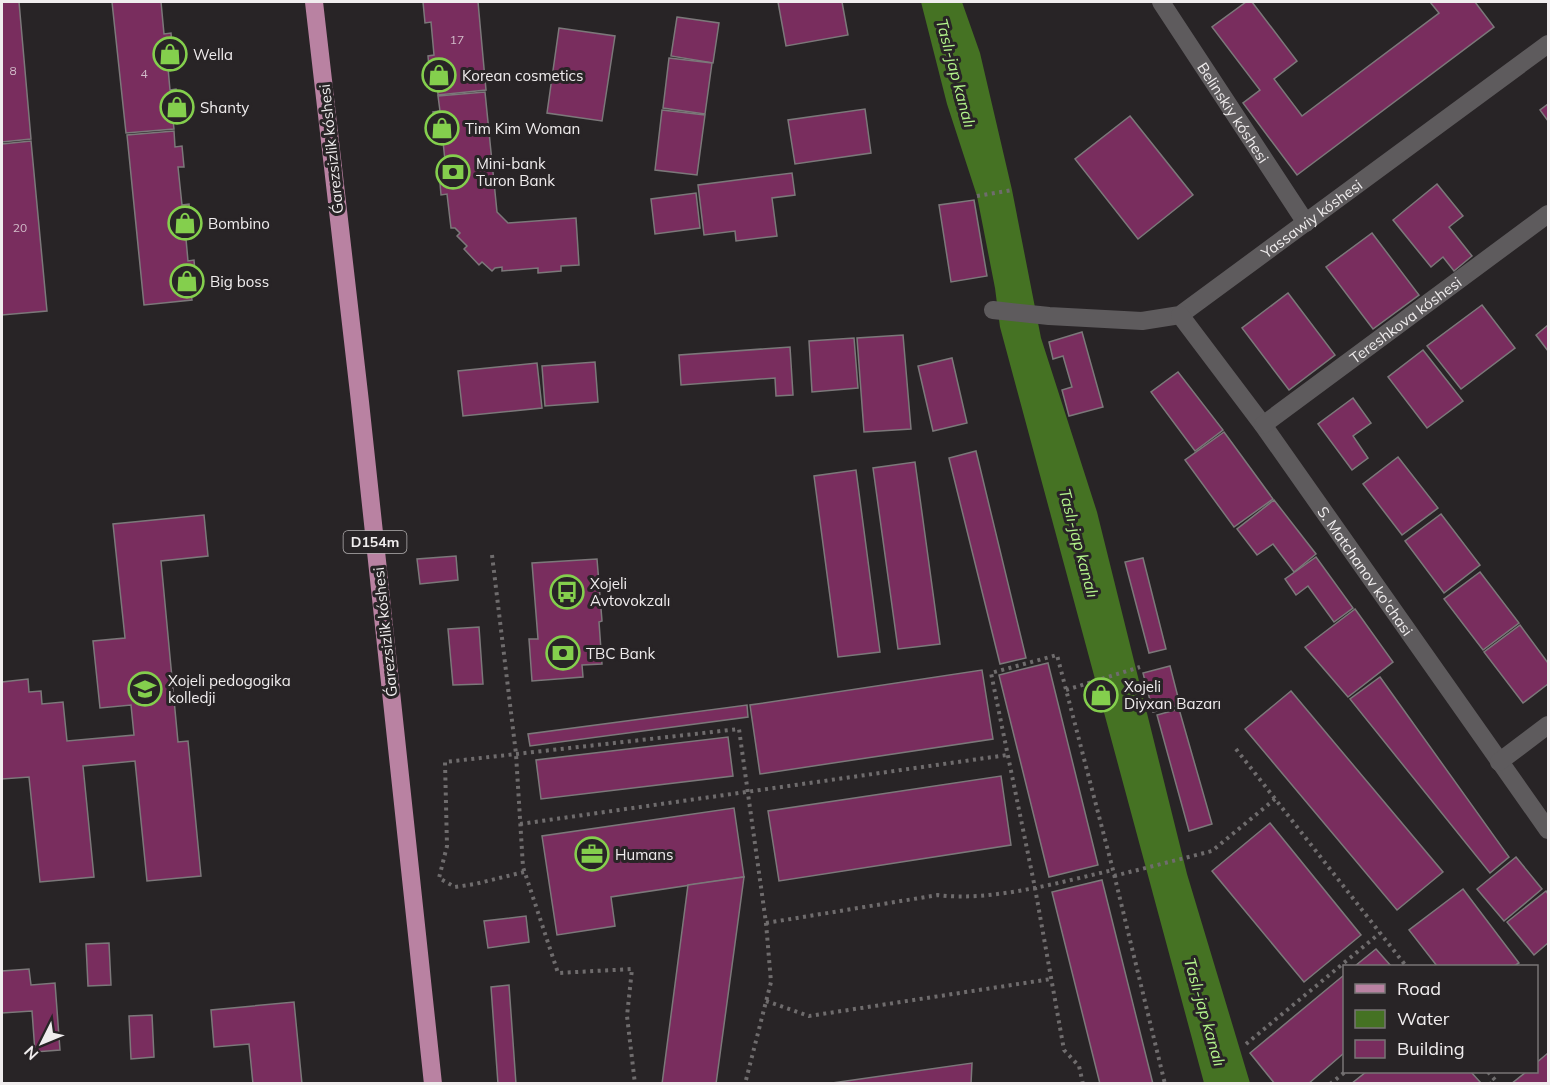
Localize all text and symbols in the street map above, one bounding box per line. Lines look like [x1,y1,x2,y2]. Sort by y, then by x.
water label: Taslı-jap kanalı [932,16,980,130]
house number: 17 [450,32,464,47]
shop icon: Wella [152,36,188,72]
place label: Wella [193,45,233,64]
shop icon: Korean cosmetics [421,57,457,93]
street label: Belinskiy kóshesi [1193,58,1273,166]
house number: 8 [9,63,17,78]
house number: 4 [140,66,148,81]
place label: Korean cosmetics [462,66,583,85]
street label: Ǵarezsizlik kóshesi [315,83,347,215]
shop icon: Shanty [159,89,195,125]
place label: Shanty [200,98,249,117]
shop icon: Tim Kim Woman [424,110,460,146]
place label: Tim Kim Woman [465,119,580,138]
bank icon: Mini-bank Turon Bank [435,154,471,190]
place label: Mini-bank Turon Bank [476,154,555,190]
street label: Yassawiy kóshesi [1256,175,1366,262]
shop icon: Bombino [167,205,203,241]
place label: Bombino [208,214,270,233]
house number: 20 [13,220,27,235]
shop icon: Big boss [169,263,205,299]
place label: Big boss [210,272,269,291]
street label: Tereshkova kóshesi [1346,272,1465,367]
water label: Taslı-jap kanalı [1055,486,1103,600]
street label: S. Matchanov ko'chasi [1314,502,1418,639]
road number: D154m [344,531,406,553]
street label: Ǵarezsizlik kóshesi [369,566,401,698]
bus stop icon: Xojeli Avtovokzalı [549,574,585,610]
place label: Xojeli Avtovokzalı [590,574,670,610]
bank icon: TBC Bank [545,635,581,671]
place label: TBC Bank [586,644,655,663]
school or university icon: Xojeli pedogogika kolledji [127,671,163,707]
place label: Xojeli pedogogika kolledji [168,671,291,707]
shop icon: Xojeli Diyxan Bazarı [1083,677,1119,713]
place label: Xojeli Diyxan Bazarı [1124,677,1221,713]
office icon: Humans [574,836,610,872]
place label: Humans [615,845,674,864]
water label: Taslı-jap kanalı [1180,955,1230,1069]
legend [1343,965,1538,1073]
text: Road [1397,977,1441,1000]
text: Water [1397,1007,1450,1030]
north arrow [12,1013,72,1073]
text: Building [1397,1037,1465,1060]
text: N [20,1042,42,1064]

